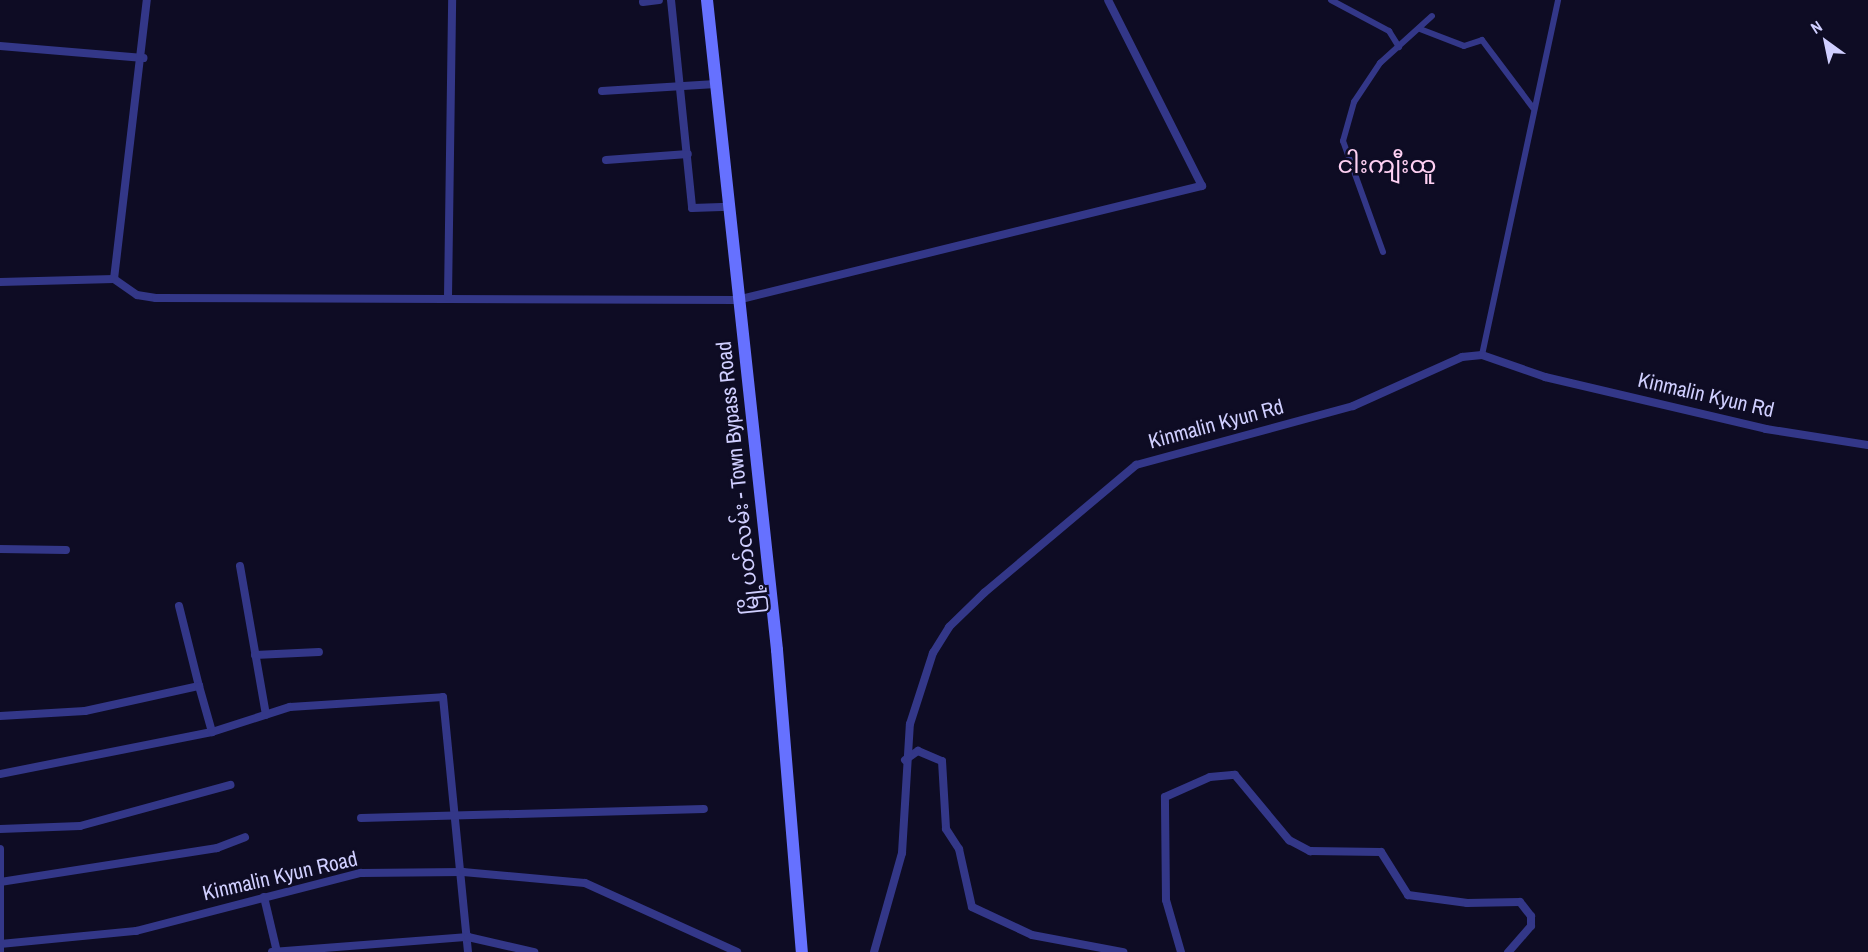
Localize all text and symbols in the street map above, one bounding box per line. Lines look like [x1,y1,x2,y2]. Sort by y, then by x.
north arrow [1796,12,1856,72]
text: N [1806,15,1826,39]
district label: ငါးကျီးထူ [1338,151,1436,179]
street label: မြို့ပတ်လမ်း - Town Bypass Road [711,340,765,616]
street label: Kinmalin Kyun Rd [1636,367,1776,423]
street label: Kinmalin Kyun Rd [1146,394,1286,454]
street label: Kinmalin Kyun Road [200,846,360,906]

